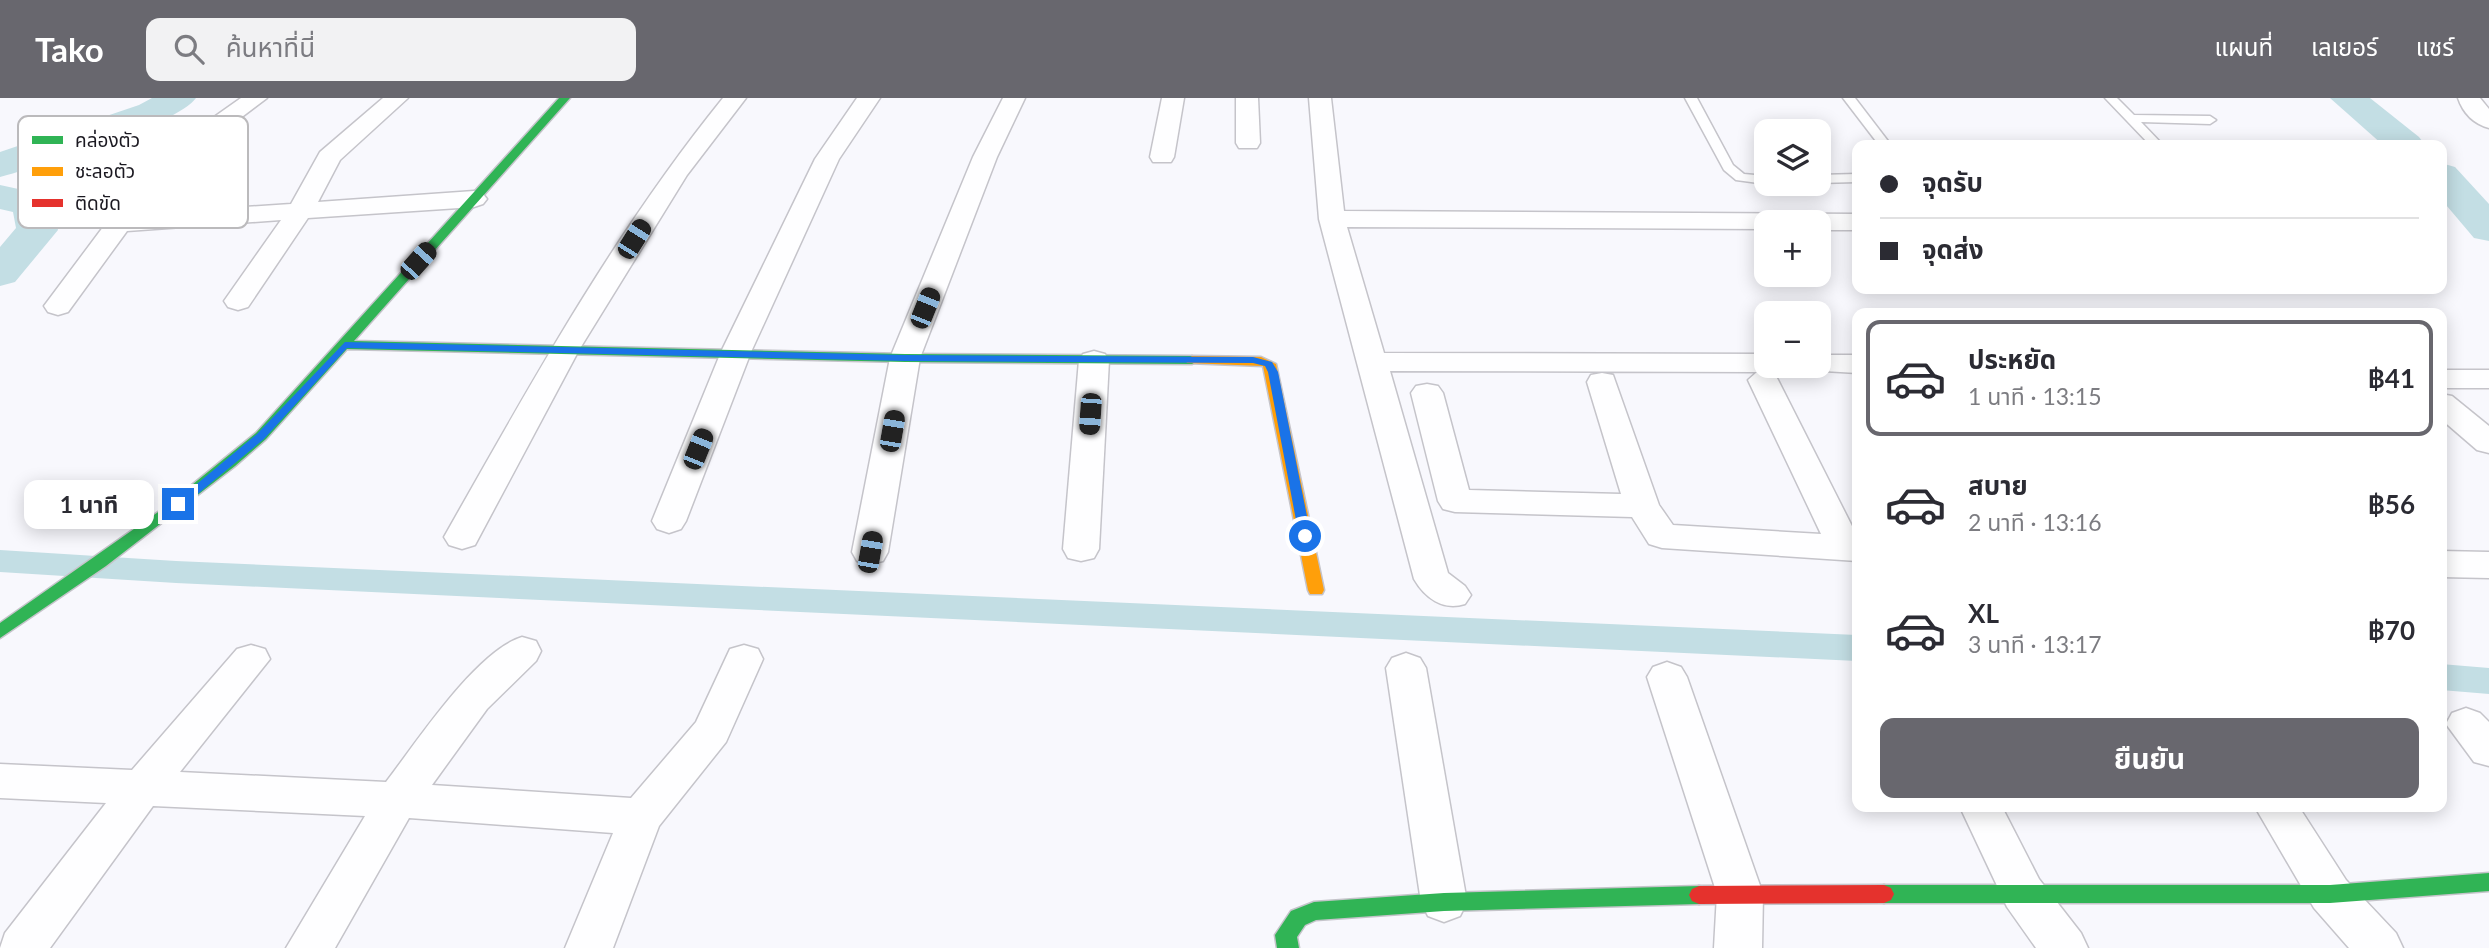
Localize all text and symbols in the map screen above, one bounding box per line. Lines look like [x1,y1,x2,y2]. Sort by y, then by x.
search box [146,18,636,81]
text: Tako [35,29,104,69]
icon: search [170,30,208,68]
text: ค้นหาที่นี่ [226,31,315,63]
text: แผนที่ [2215,32,2273,61]
text: เลเยอร์ [2311,32,2378,61]
text: แชร์ [2416,32,2454,61]
legend [18,116,248,228]
map controls [1754,119,1831,378]
button: layers [1754,119,1831,196]
text: คล่องตัว [75,128,140,151]
text: ชะลอตัว [75,159,135,182]
text: จุดรับ [1922,166,1983,198]
text: ติดขัด [75,191,121,214]
button: + [1754,210,1831,287]
car [614,216,655,262]
text: จุดส่ง [1922,233,1984,265]
car [397,238,440,284]
car [908,285,943,331]
button: − [1754,301,1831,378]
text: ประหยัด [1968,343,2056,375]
icon: car [1884,347,1947,410]
text: ฿41 [2367,362,2415,394]
text: 1 นาที · 13:15 [1968,382,2102,410]
car [1079,392,1102,436]
car [879,408,906,454]
car [681,426,716,472]
text: สบาย [1968,469,2028,501]
icon: car [1884,473,1947,536]
callout: 1 นาที [24,480,154,528]
route end [162,488,194,520]
text: ฿56 [2367,488,2415,520]
text: 1 นาที [60,490,118,518]
text: 2 นาที · 13:16 [1968,508,2102,536]
route start [1289,520,1321,552]
car [857,529,884,575]
text: XL [1968,597,1999,629]
icon: car [1884,599,1947,662]
text: ฿70 [2367,614,2415,646]
text: 3 นาที · 13:17 [1968,630,2102,658]
button: ยืนยัน [1880,718,2419,798]

